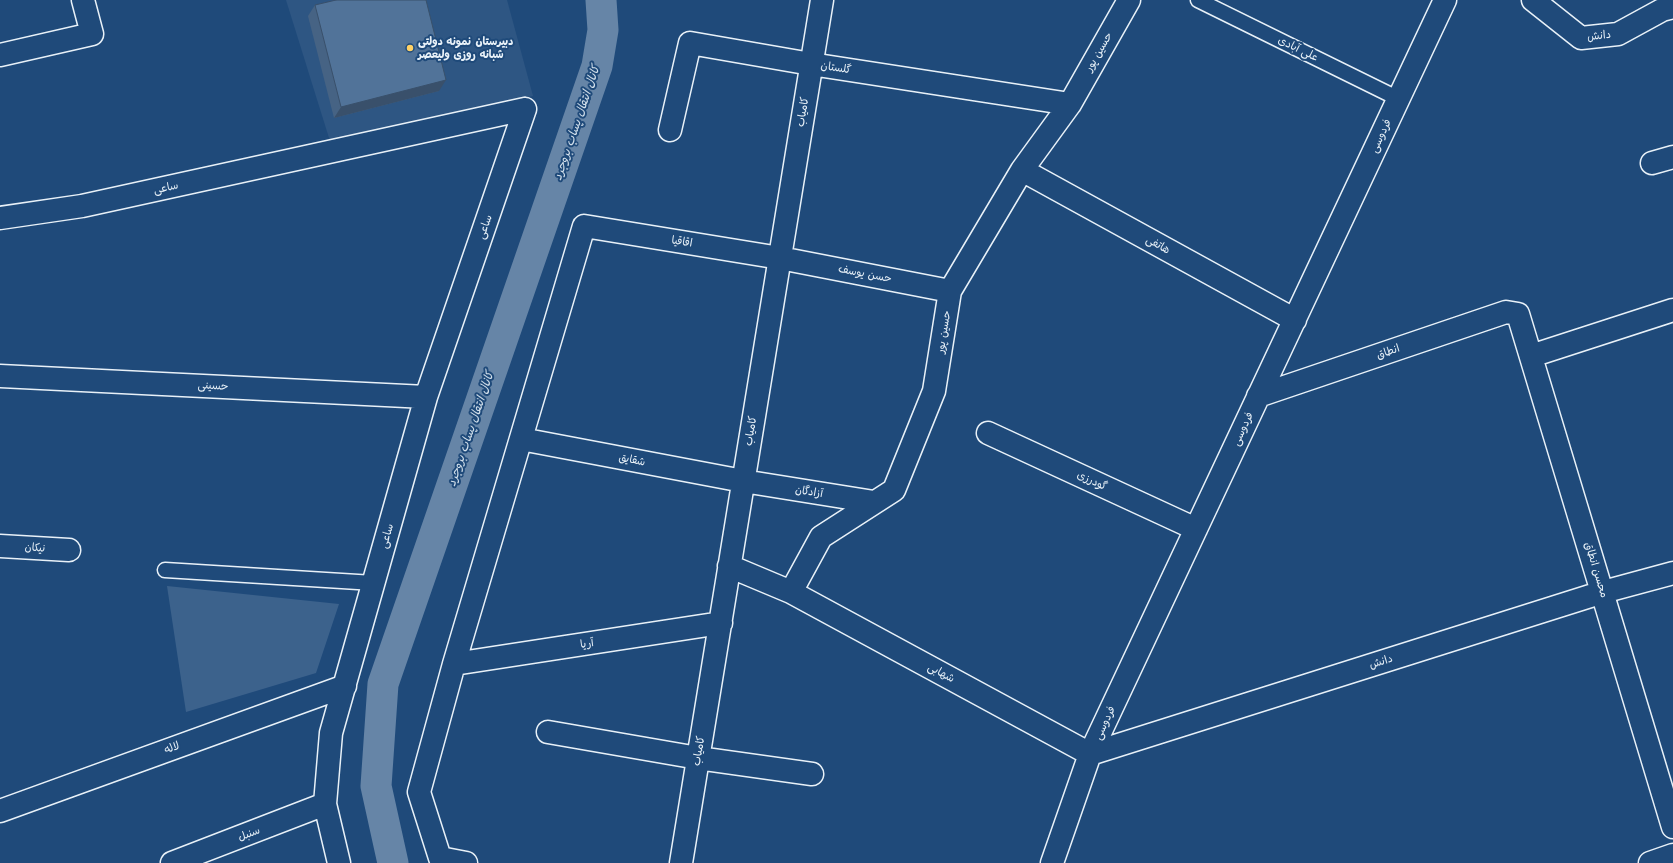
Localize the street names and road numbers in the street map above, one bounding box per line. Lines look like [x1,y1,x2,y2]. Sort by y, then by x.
street label: دانش [1586,28,1612,44]
street label: حسین پور [1082,30,1116,74]
street label: علی آبادی [1276,34,1320,64]
street label: گلستان [820,59,852,77]
street label: کامیاب [794,96,812,128]
street label: فردوسی [1367,117,1395,155]
street label: ساعی [152,179,180,197]
street label: ساعی [475,213,495,241]
street label: هاتفی [1144,233,1172,257]
street label: اقاقیا [671,234,693,250]
street label: حسن یوسف [837,262,893,286]
street label: حسین پور [934,310,954,354]
street label: انطاق [1375,342,1401,362]
street label: حسینی [197,379,229,393]
street label: فردوسی [1229,410,1257,448]
street label: کامیاب [742,415,760,447]
street label: شقایق [617,451,647,469]
street label: گودرزی [1075,468,1109,494]
street label: آزادگان [794,483,824,501]
street label: ساعی [377,522,397,550]
street label: نیکان [24,541,46,555]
street label: محسن انطاق [1581,541,1611,599]
street label: آریا [579,636,595,652]
street label: دانش [1368,652,1394,672]
street label: شهابی [925,660,957,686]
street label: فردوسی [1091,704,1119,742]
street label: کامیاب [690,735,708,767]
street label: لاله [162,739,182,757]
street label: سنبل [236,824,262,844]

